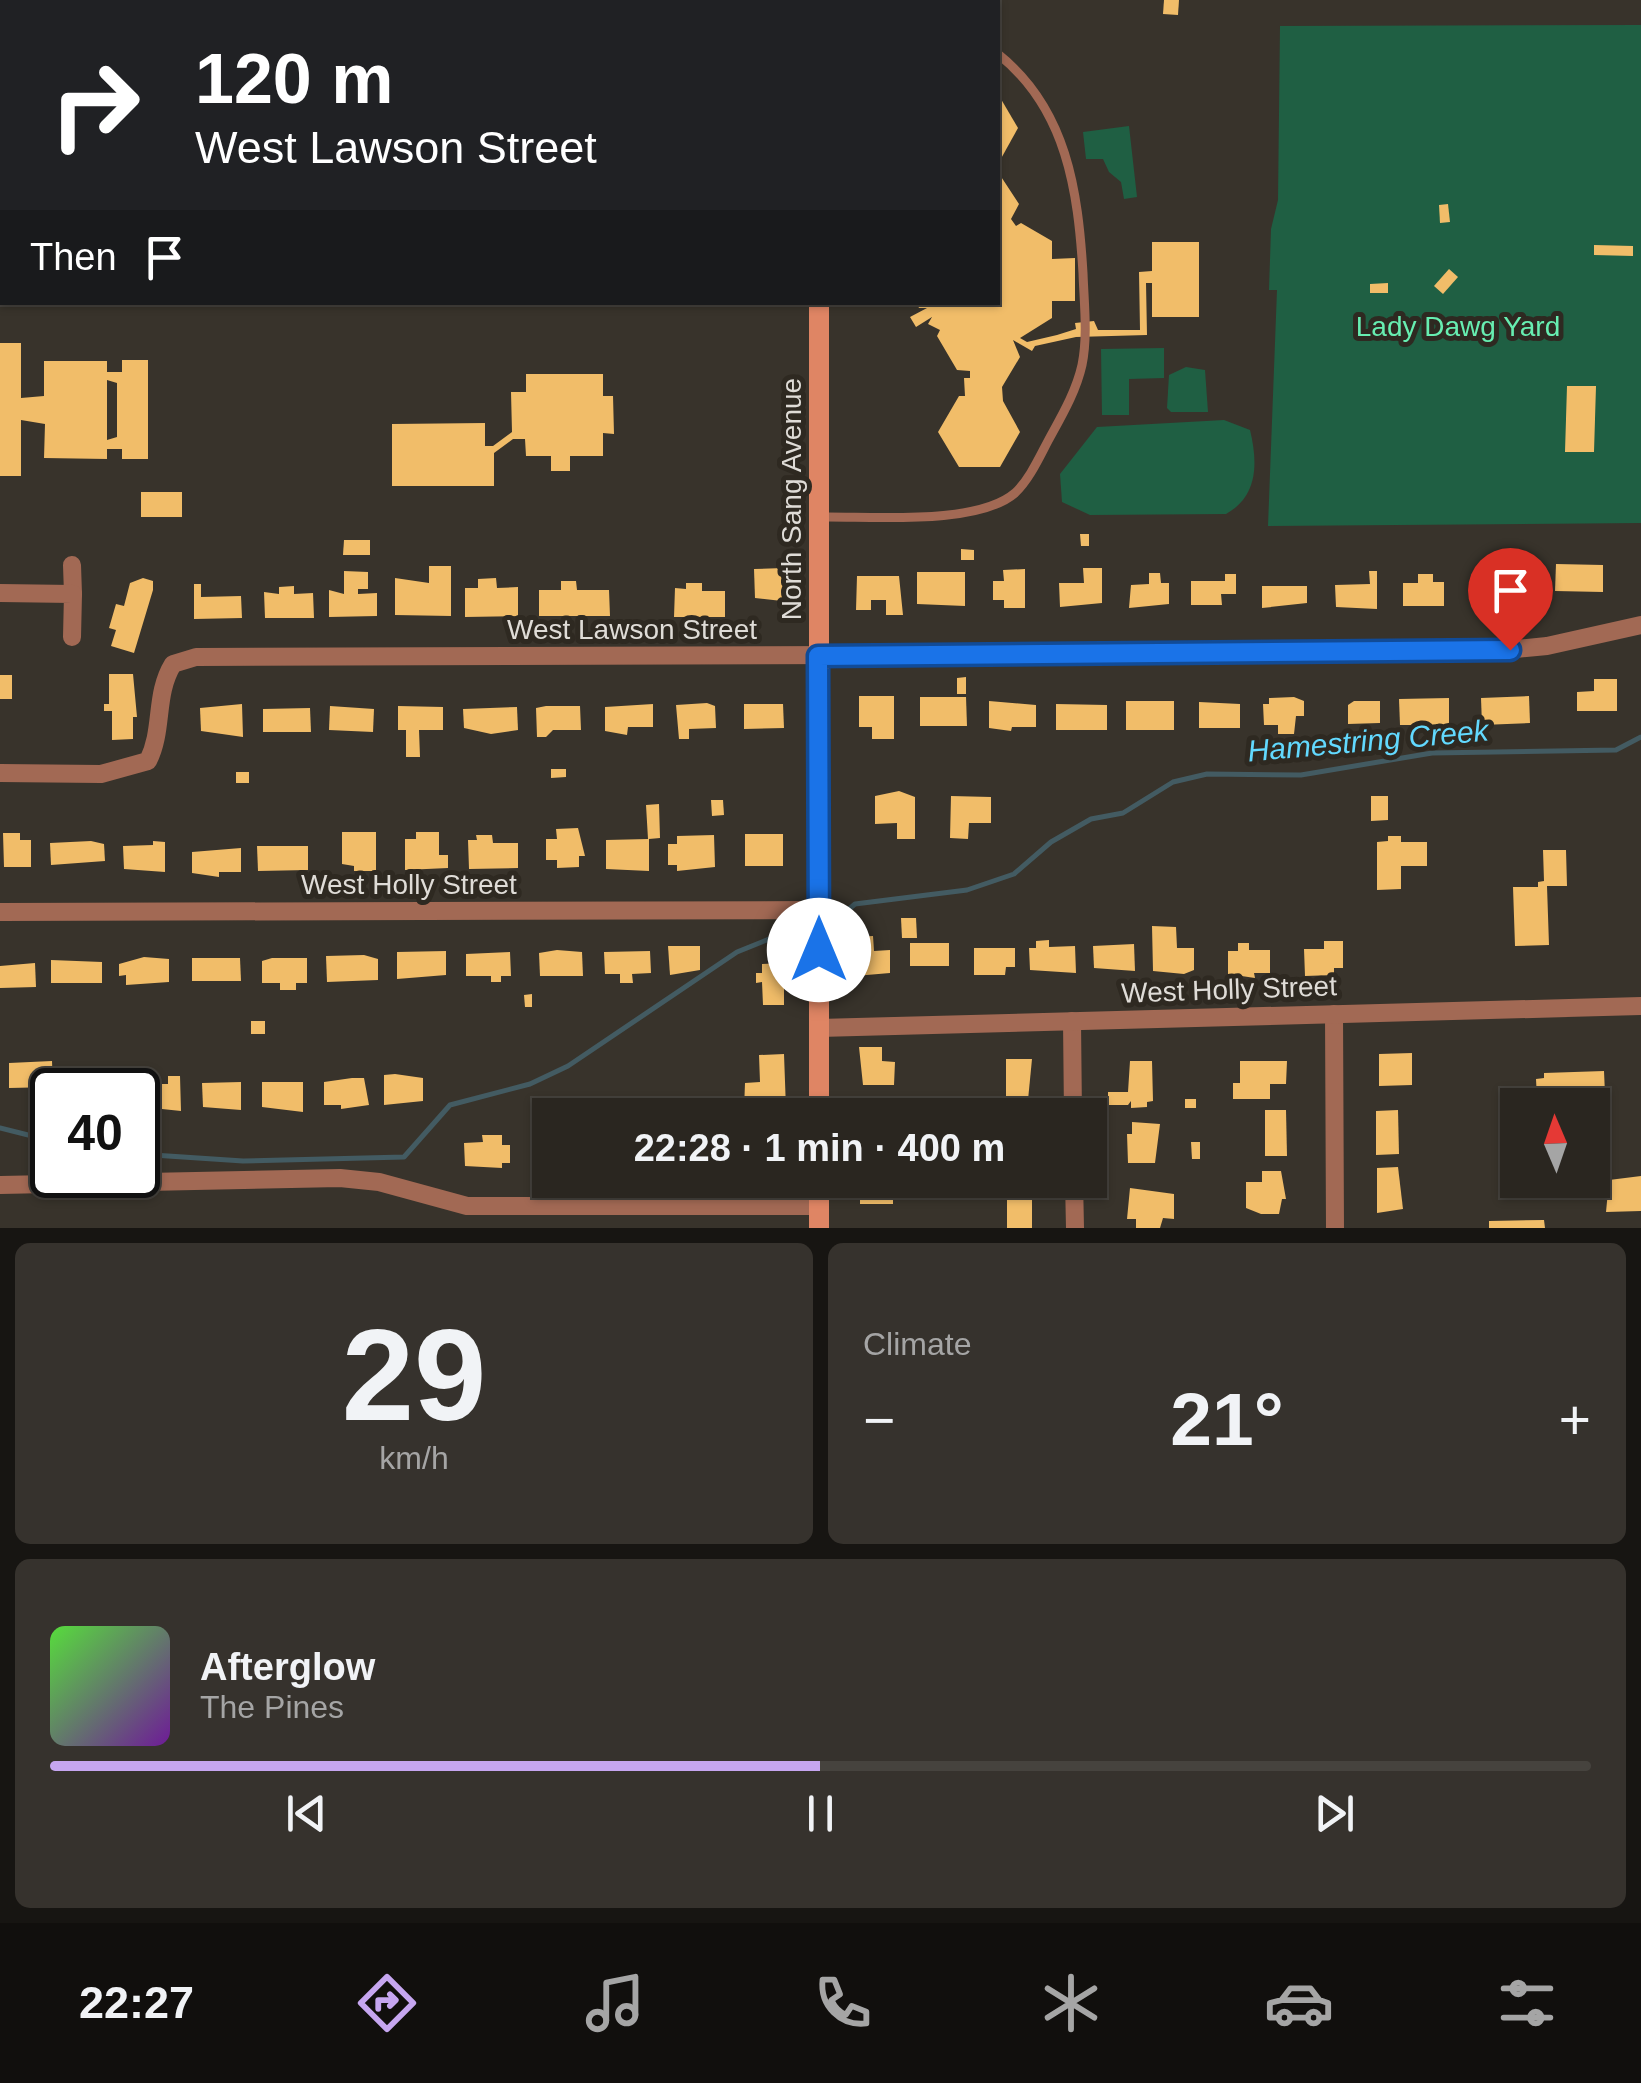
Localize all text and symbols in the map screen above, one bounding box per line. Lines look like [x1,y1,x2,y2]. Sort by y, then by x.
icon: right [30,40,160,170]
text: 120 m [195,40,393,118]
text: West Lawson Street [195,122,597,173]
icon: arrive [137,230,192,285]
text: Then [30,236,117,278]
park label: Lady Dawg Yard [1356,311,1560,342]
street label: North Sang Avenue [776,378,807,620]
pin [1468,548,1553,651]
icon: arrive [1483,563,1538,618]
street label: West Lawson Street [507,614,757,645]
water label: Hamestring Creek [1246,713,1492,767]
street label: West Holly Street [301,869,517,900]
position arrow [767,898,871,1002]
street label: West Holly Street [1121,970,1338,1009]
speed limit sign: 40 [30,1068,160,1198]
north arrow [1500,1088,1610,1198]
map controls [1500,1088,1610,1198]
text: 22:28 · 1 min · 400 m [634,1127,1005,1169]
text: 29 [342,1302,486,1448]
text: Climate [863,1326,971,1362]
text: 21° [1170,1377,1284,1461]
text: − [863,1389,895,1451]
text: + [1559,1389,1591,1451]
text: km/h [379,1440,449,1476]
text: Afterglow [200,1646,375,1688]
text: The Pines [200,1689,344,1725]
icon: previous [279,1786,334,1841]
icon: pause [793,1786,848,1841]
icon: next [1307,1786,1362,1841]
icon: directions [352,1968,422,2038]
icon: music [580,1968,650,2038]
icon: phone [808,1968,878,2038]
icon: climate [1036,1968,1106,2038]
icon: car [1264,1968,1334,2038]
icon: filters [1492,1968,1562,2038]
text: 22:27 [79,1977,194,2028]

